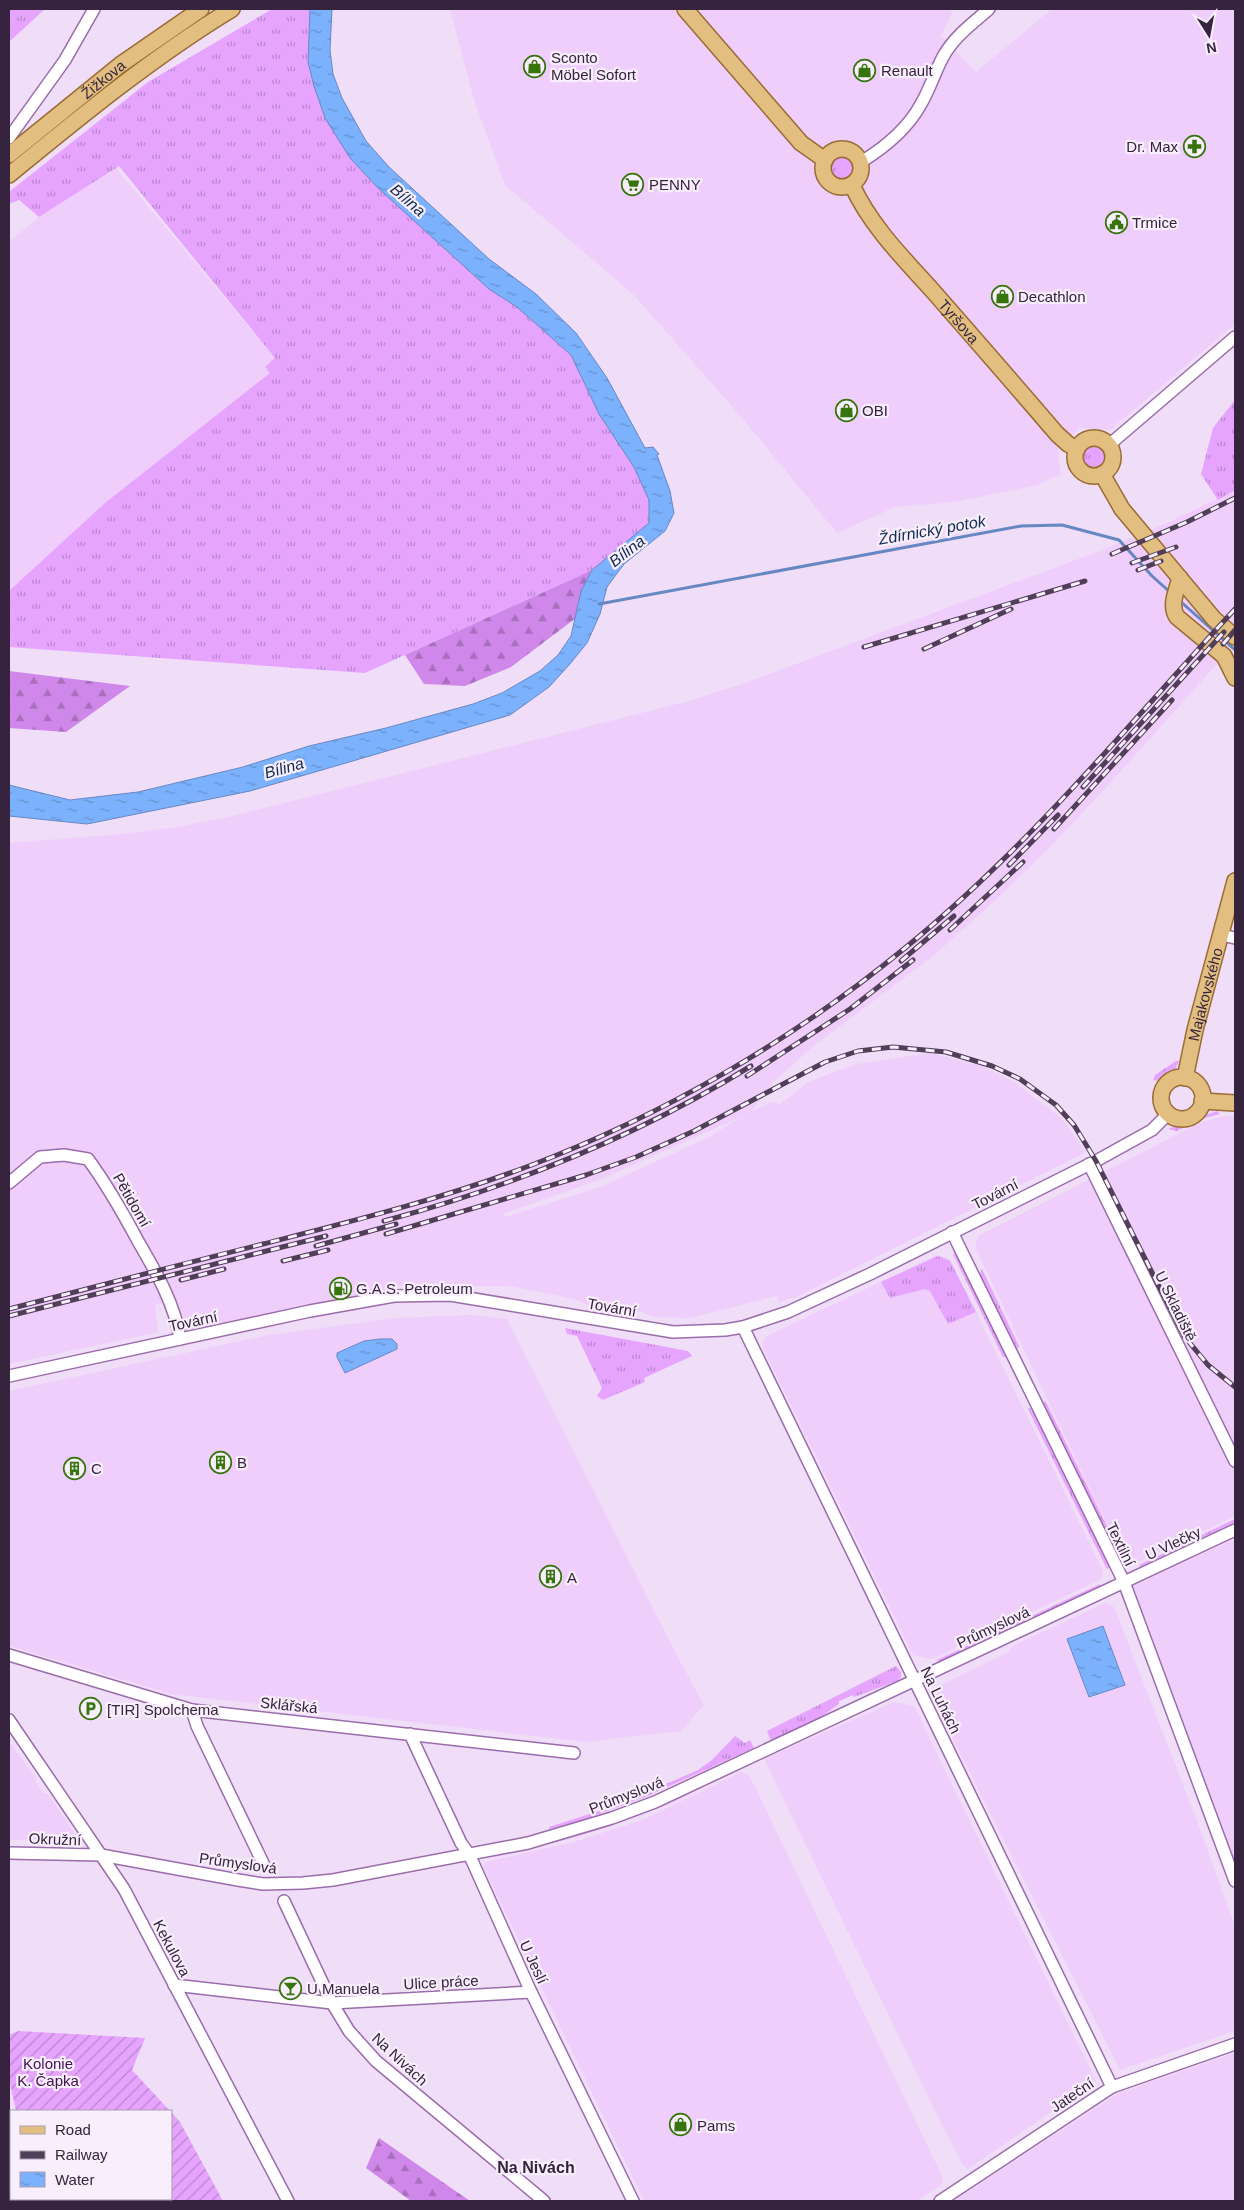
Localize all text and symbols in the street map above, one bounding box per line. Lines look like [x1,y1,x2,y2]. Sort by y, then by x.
north arrow [1184,10,1234,60]
text: N [1205,39,1218,57]
place label: Sconto Möbel Sofort [551,49,637,83]
shop icon: Sconto Möbel Sofort [523,54,547,78]
street label: Žižkova [78,55,129,102]
shop icon: Renault [853,58,877,82]
place label: Renault [881,62,934,79]
pharmacy icon: Dr. Max [1182,134,1206,158]
place label: Dr. Max [1126,138,1178,155]
supermarket icon: PENNY [621,172,645,196]
place label: PENNY [649,176,701,193]
water label: Bílina [387,180,429,220]
public building icon: Trmice [1104,210,1128,234]
place label: Trmice [1132,214,1177,231]
shop icon: Decathlon [990,284,1014,308]
place label: Decathlon [1018,288,1086,305]
street label: Tyršova [936,296,983,347]
shop icon: OBI [834,398,858,422]
place label: OBI [862,402,888,419]
water label: Ždírnický potok [876,511,988,548]
water label: Bílina [606,532,648,570]
water label: Bílina [262,754,306,782]
street label: Majakovského [1184,946,1225,1042]
street label: Pětidomí [110,1170,155,1231]
street label: Tovární [969,1175,1022,1213]
street label: U Skladiště [1152,1268,1200,1344]
fuel station icon: G.A.S. Petroleum [328,1276,352,1300]
place label: G.A.S. Petroleum [356,1280,473,1297]
street label: Tovární [586,1294,639,1320]
street label: Tovární [167,1307,220,1334]
building icon: B [209,1450,233,1474]
place label: B [237,1454,247,1471]
building icon: C [63,1456,87,1480]
place label: C [91,1460,102,1477]
street label: Textilní [1103,1519,1139,1569]
street label: U Vlečky [1143,1523,1204,1563]
building icon: A [539,1565,563,1589]
place label: A [567,1569,577,1586]
street label: Průmyslová [954,1602,1033,1651]
street label: Na Luhách [917,1664,965,1736]
street label: Sklářská [260,1694,319,1717]
parking icon: [TIR] Spolchema [79,1697,103,1721]
place label: [TIR] Spolchema [107,1701,219,1718]
street label: Průmyslová [586,1773,666,1817]
street label: Okružní [28,1830,82,1848]
street label: Průmyslová [198,1849,279,1877]
street label: Kekulova [150,1917,194,1980]
street label: U Jeslí [517,1938,552,1987]
street label: Ulice práce [403,1972,479,1992]
bar icon: U Manuela [279,1976,303,2000]
place label: U Manuela [307,1980,380,1997]
street label: Na Nivách [369,2029,431,2089]
park label: Kolonie K. Čapka [17,2055,80,2089]
street label: Jateční [1047,2074,1097,2116]
legend [10,2110,172,2200]
shop icon: Pams [669,2113,693,2137]
place label: Pams [697,2117,735,2134]
text: Road [55,2121,91,2138]
text: Railway [55,2146,108,2163]
district label: Na Nivách [497,2159,575,2176]
text: Water [55,2171,94,2188]

